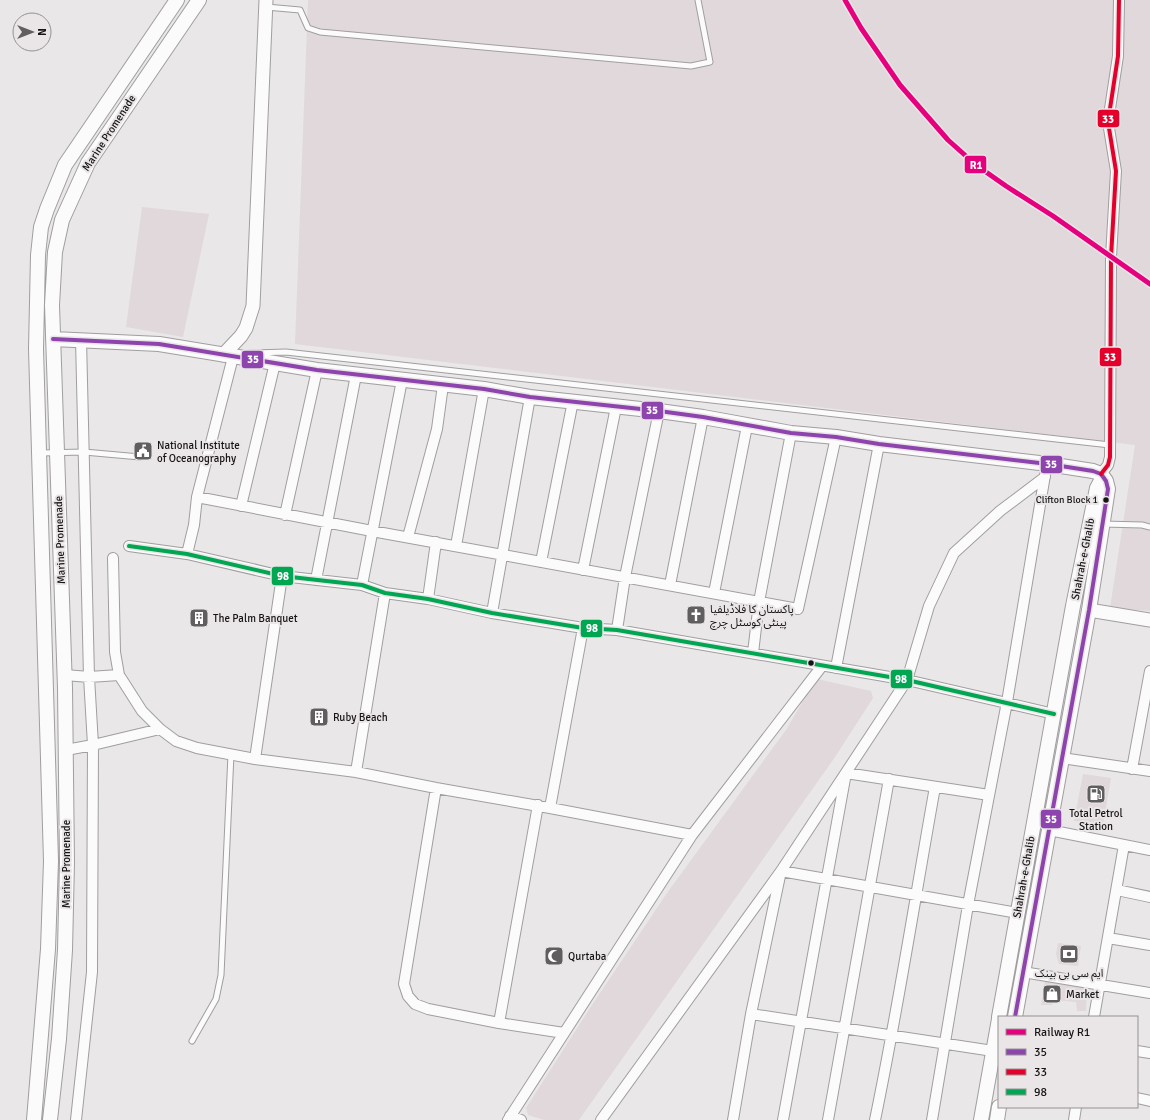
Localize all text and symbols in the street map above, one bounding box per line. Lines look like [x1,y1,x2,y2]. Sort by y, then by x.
north arrow [12,12,52,52]
text: N [35,28,48,36]
street label: Marine Promenade [79,92,139,174]
line badge: 33 [1097,109,1120,128]
text: 33 [1102,113,1114,126]
line badge: R1 [964,155,987,174]
text: R1 [970,159,982,172]
line badge: 33 [1099,347,1122,367]
line badge: 35 [241,350,264,369]
text: 33 [1104,351,1116,364]
text: 35 [247,353,259,366]
line badge: 35 [641,401,664,420]
text: 35 [646,404,658,417]
place label: National Institute of Oceanography [157,439,240,465]
public building icon: National Institute of Oceanography [132,440,154,462]
line badge: 35 [1040,455,1063,474]
text: 35 [1045,458,1057,471]
place label: Clifton Block 1 [1036,494,1098,506]
marker: Clifton Block 1 [1101,495,1111,505]
street label: Marine Promenade [52,496,68,584]
street label: Shahrah-e-Ghalib [1069,517,1097,601]
line badge: 98 [271,566,294,586]
text: 98 [277,570,289,583]
place label: پاکستان کا فلاڈیلفیا پینٹی کوسٹل چرچ [710,602,794,630]
church icon: پاکستان کا فلاڈیلفیا پینٹی کوسٹل چرچ [685,604,707,626]
building icon: The Palm Banquet [188,607,210,629]
place label: The Palm Banquet [213,612,298,625]
line badge: 98 [580,619,603,638]
text: 98 [586,622,598,635]
unlabelled marker [806,658,816,668]
line badge: 98 [890,669,913,689]
text: 98 [895,673,907,686]
building icon: Ruby Beach [308,706,330,728]
place label: Ruby Beach [333,711,388,724]
fuel station icon: Total Petrol Station [1085,783,1107,805]
place label: Total Petrol Station [1069,807,1123,833]
line badge: 35 [1040,809,1062,829]
text: 35 [1045,813,1057,826]
street label: Marine Promenade [60,820,73,908]
street label: Shahrah-e-Ghalib [1010,835,1038,919]
bank icon: ایم سی بی بینک [1058,943,1080,965]
mosque icon: Qurtaba [543,945,565,967]
place label: Qurtaba [568,950,607,963]
place label: ایم سی بی بینک [1035,967,1103,982]
shop icon: Market [1041,983,1063,1005]
place label: Market [1066,988,1099,1001]
legend [998,1016,1138,1108]
text: Railway R1 [1034,1025,1090,1040]
text: 35 [1034,1045,1047,1060]
text: 33 [1034,1065,1047,1080]
text: 98 [1034,1085,1047,1100]

